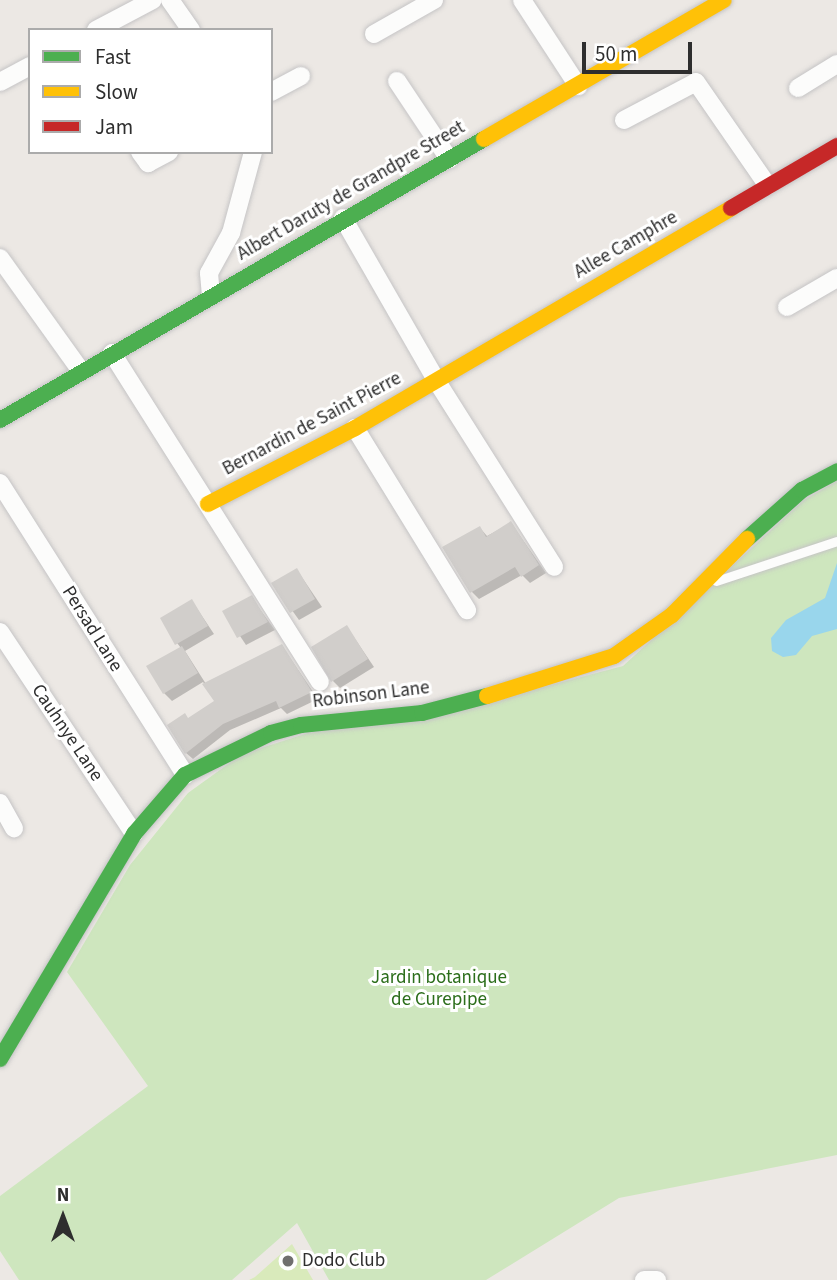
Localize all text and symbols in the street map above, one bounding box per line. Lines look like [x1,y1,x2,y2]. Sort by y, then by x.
legend [28,28,273,154]
scale bar [585,28,695,72]
text: 50 m [595,39,637,69]
text: Fast [95,42,131,72]
text: Slow [95,77,138,107]
text: Jam [95,112,133,142]
street label: Albert Daruty de Grandpre Street [233,116,469,266]
street label: Allee Camphre [570,206,682,284]
street label: Bernardin de Saint Pierre [219,367,405,481]
street label: Persad Lane [57,582,127,676]
street label: Robinson Lane [311,677,431,713]
street label: Cauhnye Lane [26,680,108,786]
park label: Jardin botanique de Curepipe [371,967,507,1011]
north arrow [28,1182,98,1252]
text: N [57,1182,69,1209]
place label: Dodo Club [302,1250,385,1272]
marker: Dodo Club [280,1253,296,1269]

